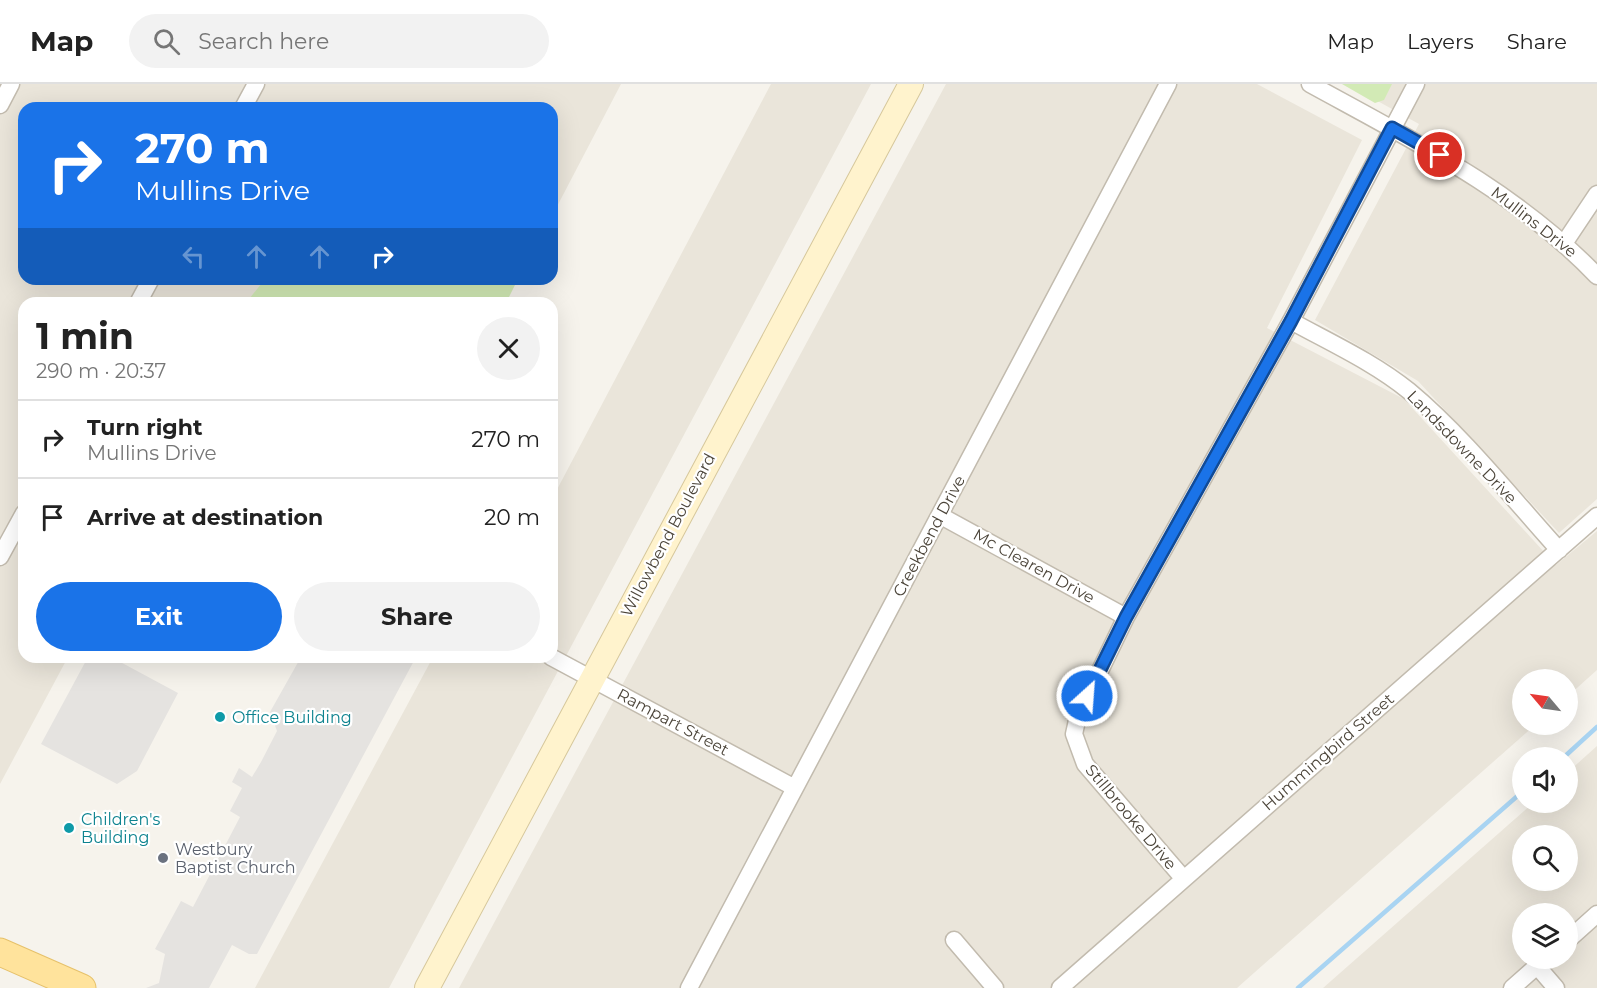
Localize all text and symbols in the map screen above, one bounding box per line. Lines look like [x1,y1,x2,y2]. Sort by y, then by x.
search box [129,14,549,68]
text: Map [30,24,93,58]
icon: search [150,25,183,58]
text: Search here [198,28,329,55]
text: Map [1327,29,1374,54]
text: Layers [1407,29,1474,54]
text: Share [1507,29,1567,54]
text: 270 m [135,122,269,174]
icon: right [36,126,114,204]
pin [1414,129,1465,180]
icon: arrive [1423,138,1456,171]
text: Mullins Drive [135,174,310,207]
street label: Mullins Drive [1487,183,1581,261]
icon: left [177,240,210,273]
icon: ahead [240,240,273,273]
icon: ahead [303,240,336,273]
icon: right [366,240,399,273]
text: 1 min [36,314,134,358]
button: close [477,317,540,380]
text: 290 m · 20:37 [36,359,166,383]
street label: Landsdowne Drive [1403,387,1521,507]
text: Turn right [87,414,202,441]
icon: right [36,423,69,456]
text: 270 m [471,426,540,453]
text: Mullins Drive [87,441,217,465]
street label: Willowbend Boulevard [617,450,719,620]
street label: Creekbend Drive [889,472,969,600]
icon: arrive [36,501,69,534]
text: Arrive at destination [87,504,323,531]
text: 20 m [484,504,540,531]
street label: Mc Clearen Drive [970,525,1098,607]
button: Exit [36,582,282,651]
button: Share [294,582,540,651]
position arrow [1055,664,1119,728]
north arrow [1512,669,1578,735]
map controls [1512,669,1578,969]
street label: Rampart Street [614,685,733,760]
street label: Hummingbird Street [1258,689,1398,814]
place label: Office Building [232,708,352,727]
marker: Office Building [213,710,227,724]
button: sound [1512,747,1578,813]
street label: Stillbrooke Drive [1081,761,1181,873]
place label: Children's Building [81,810,161,847]
marker: Children's Building [62,821,76,835]
button: search [1512,825,1578,891]
place label: Westbury Baptist Church [175,840,295,877]
marker: Westbury Baptist Church [156,851,170,865]
button: layers [1512,903,1578,969]

